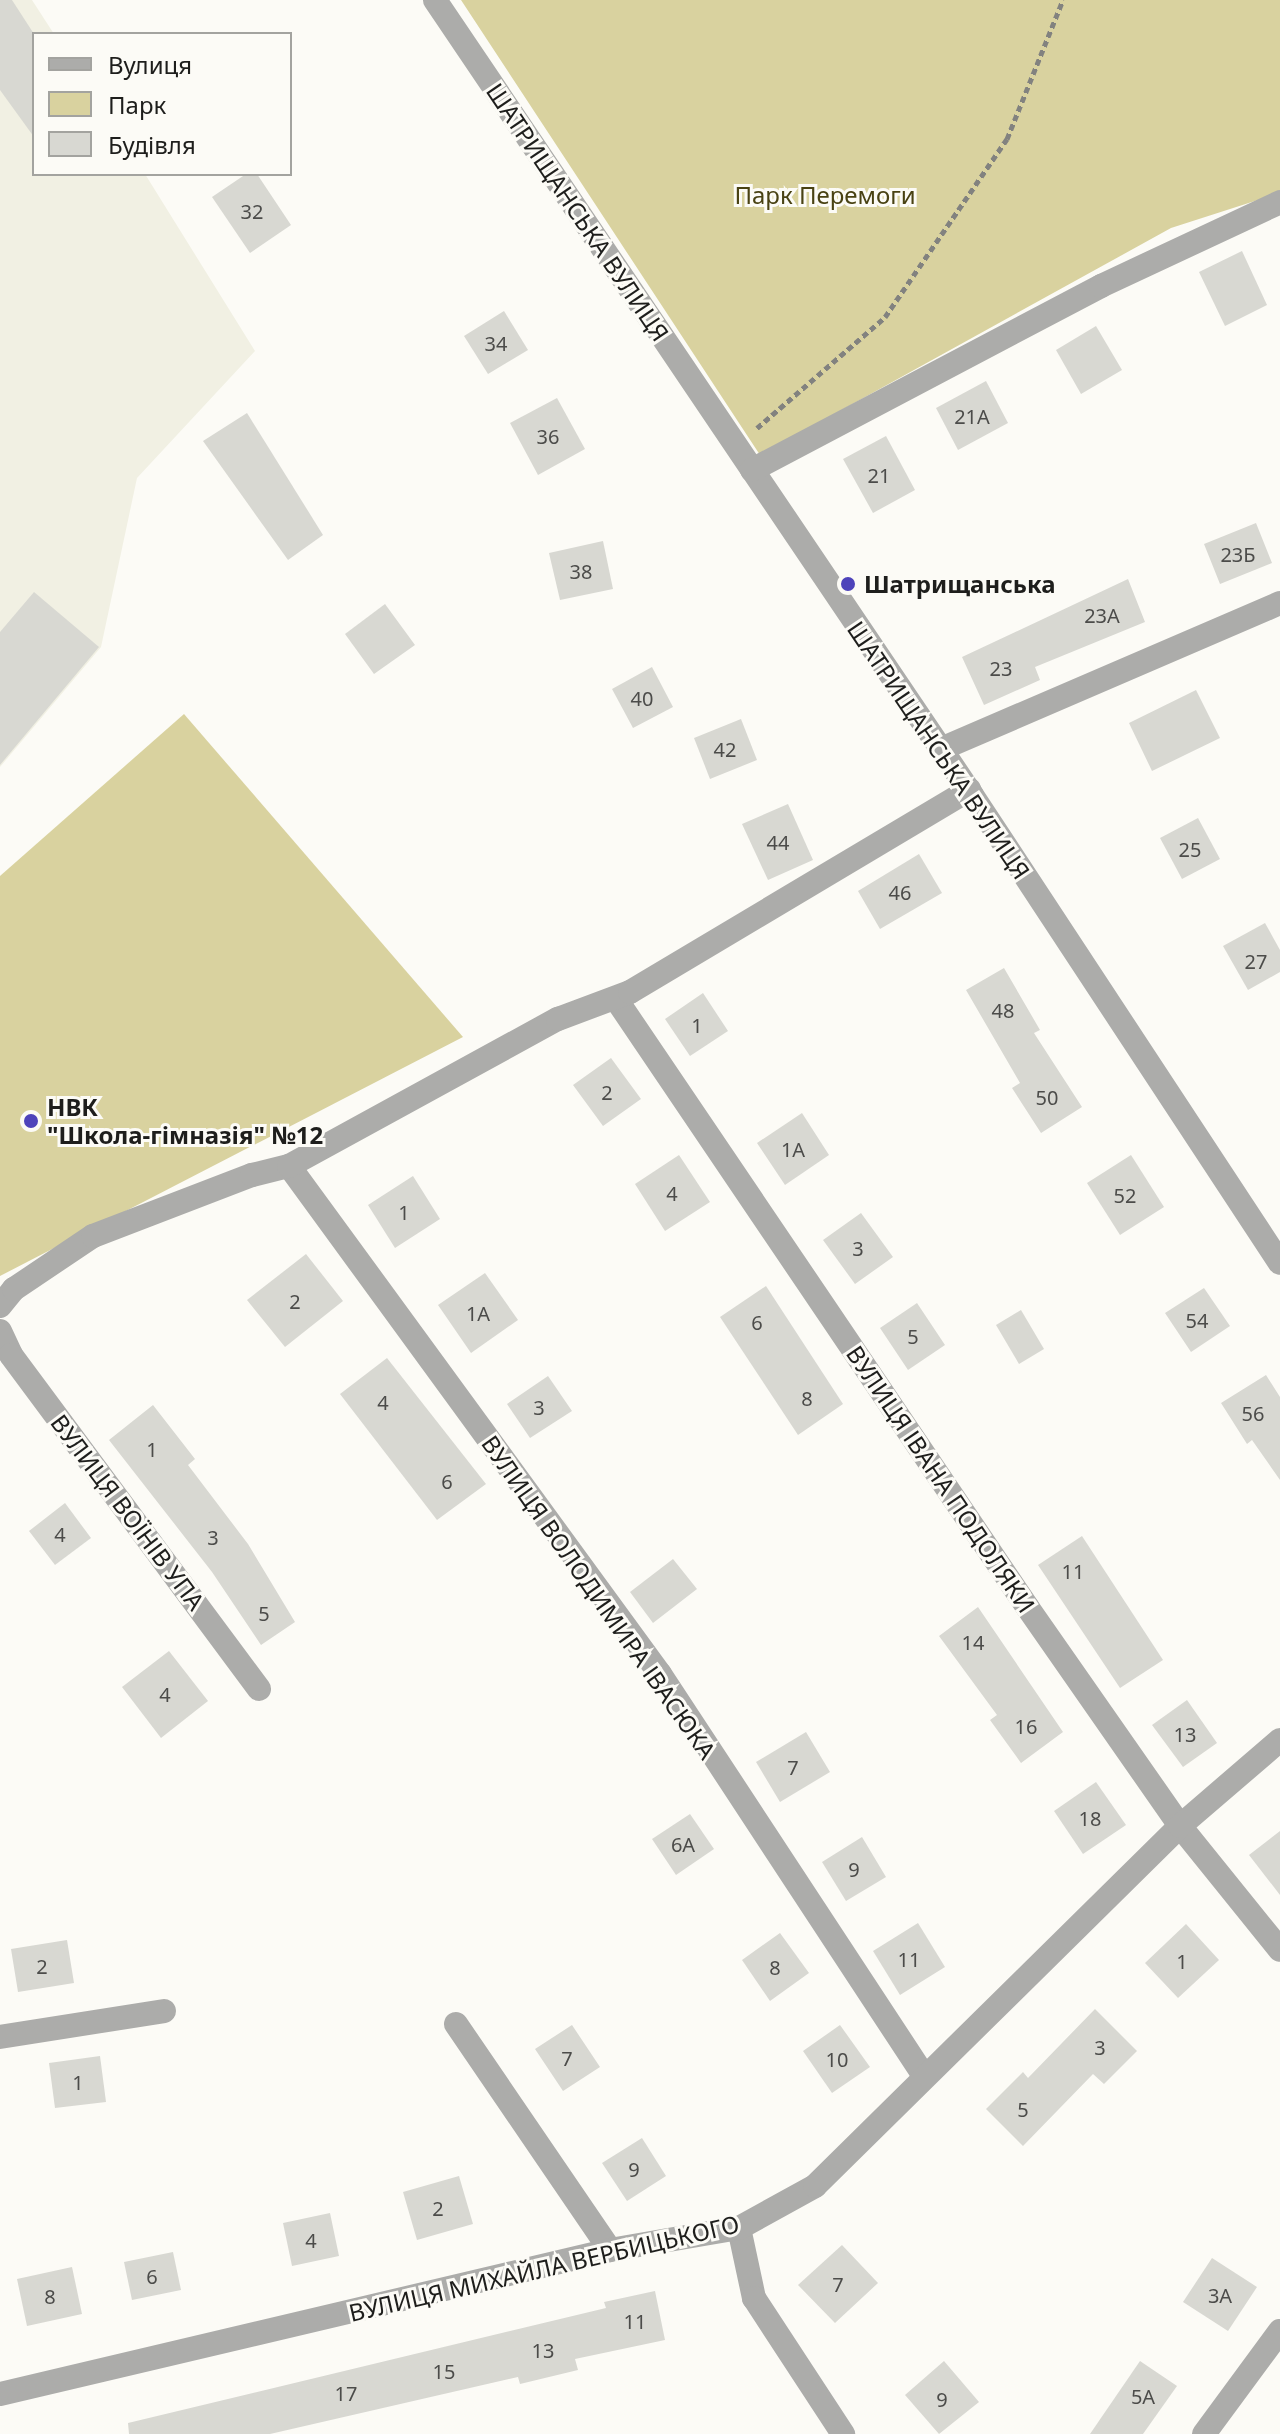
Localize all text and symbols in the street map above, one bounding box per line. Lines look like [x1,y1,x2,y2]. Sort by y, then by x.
legend [32,32,292,176]
text: Вулиця [108,48,192,81]
street label: ШАТРИЩАНСЬКА ВУЛИЦЯ [481,78,675,346]
text: Парк [108,88,166,121]
text: Будівля [108,128,196,161]
park label: Парк Перемоги [734,181,916,209]
house number: 32 [241,199,263,223]
house number: 34 [485,331,507,355]
house number: 21А [954,404,990,428]
house number: 36 [537,424,559,448]
house number: 21 [868,463,890,487]
house number: 23Б [1220,542,1256,566]
house number: 38 [570,559,592,583]
place label: Шатрищанська [864,570,1056,598]
marker: Шатрищанська [839,575,857,593]
house number: 23А [1084,603,1120,627]
street label: ШАТРИЩАНСЬКА ВУЛИЦЯ [842,616,1036,884]
house number: 23 [990,656,1012,680]
house number: 40 [631,686,653,710]
house number: 42 [714,737,736,761]
house number: 44 [767,830,789,854]
house number: 25 [1179,837,1201,861]
house number: 46 [889,880,911,904]
house number: 27 [1245,949,1267,973]
house number: 48 [992,998,1014,1022]
house number: 1 [691,1013,703,1037]
house number: 2 [601,1080,613,1104]
house number: 50 [1036,1085,1058,1109]
place label: НВК "Школа-гімназія" №12 [47,1093,323,1149]
marker: НВК "Школа-гімназія" №12 [22,1112,40,1130]
house number: 1А [781,1137,805,1161]
house number: 4 [666,1181,678,1205]
house number: 52 [1114,1183,1136,1207]
house number: 1 [398,1200,410,1224]
house number: 3 [852,1236,864,1260]
house number: 2 [289,1289,301,1313]
house number: 1А [466,1301,490,1325]
house number: 54 [1186,1308,1208,1332]
house number: 6 [751,1310,763,1334]
house number: 5 [907,1324,919,1348]
street label: ВУЛИЦЯ ІВАНА ПОДОЛЯКИ [841,1340,1041,1618]
house number: 8 [801,1386,813,1410]
house number: 4 [377,1390,389,1414]
house number: 3 [533,1395,545,1419]
house number: 56 [1242,1401,1264,1425]
street label: ВУЛИЦЯ ВОЇНІВ УПА [45,1409,211,1615]
street label: ВУЛИЦЯ ВОЛОДИМИРА ІВАСЮКА [476,1430,722,1764]
house number: 1 [146,1437,158,1461]
house number: 6 [441,1469,453,1493]
house number: 4 [54,1522,66,1546]
house number: 3 [207,1525,219,1549]
house number: 11 [1062,1559,1084,1583]
house number: 5 [258,1601,270,1625]
house number: 14 [962,1630,984,1654]
house number: 4 [159,1682,171,1706]
house number: 16 [1015,1714,1037,1738]
house number: 13 [1174,1722,1196,1746]
house number: 7 [787,1755,799,1779]
house number: 18 [1079,1806,1101,1830]
house number: 6А [671,1832,695,1856]
house number: 9 [848,1857,860,1881]
house number: 11 [898,1947,920,1971]
house number: 1 [1176,1949,1188,1973]
house number: 2 [36,1954,48,1978]
house number: 8 [769,1955,781,1979]
house number: 3 [1094,2035,1106,2059]
house number: 7 [561,2046,573,2070]
house number: 10 [826,2047,848,2071]
house number: 1 [72,2070,84,2094]
house number: 5 [1017,2097,1029,2121]
house number: 9 [628,2157,640,2181]
house number: 2 [432,2196,444,2220]
street label: ВУЛИЦЯ МИХАЙЛА ВЕРБИЦЬКОГО [346,2209,742,2327]
house number: 4 [305,2228,317,2252]
house number: 6 [146,2264,158,2288]
house number: 7 [832,2272,844,2296]
house number: 3А [1208,2283,1232,2307]
house number: 8 [44,2284,56,2308]
house number: 11 [624,2309,646,2333]
house number: 13 [532,2338,554,2362]
house number: 15 [433,2359,455,2383]
house number: 17 [335,2381,357,2405]
house number: 5А [1131,2384,1155,2408]
house number: 9 [936,2387,948,2411]

